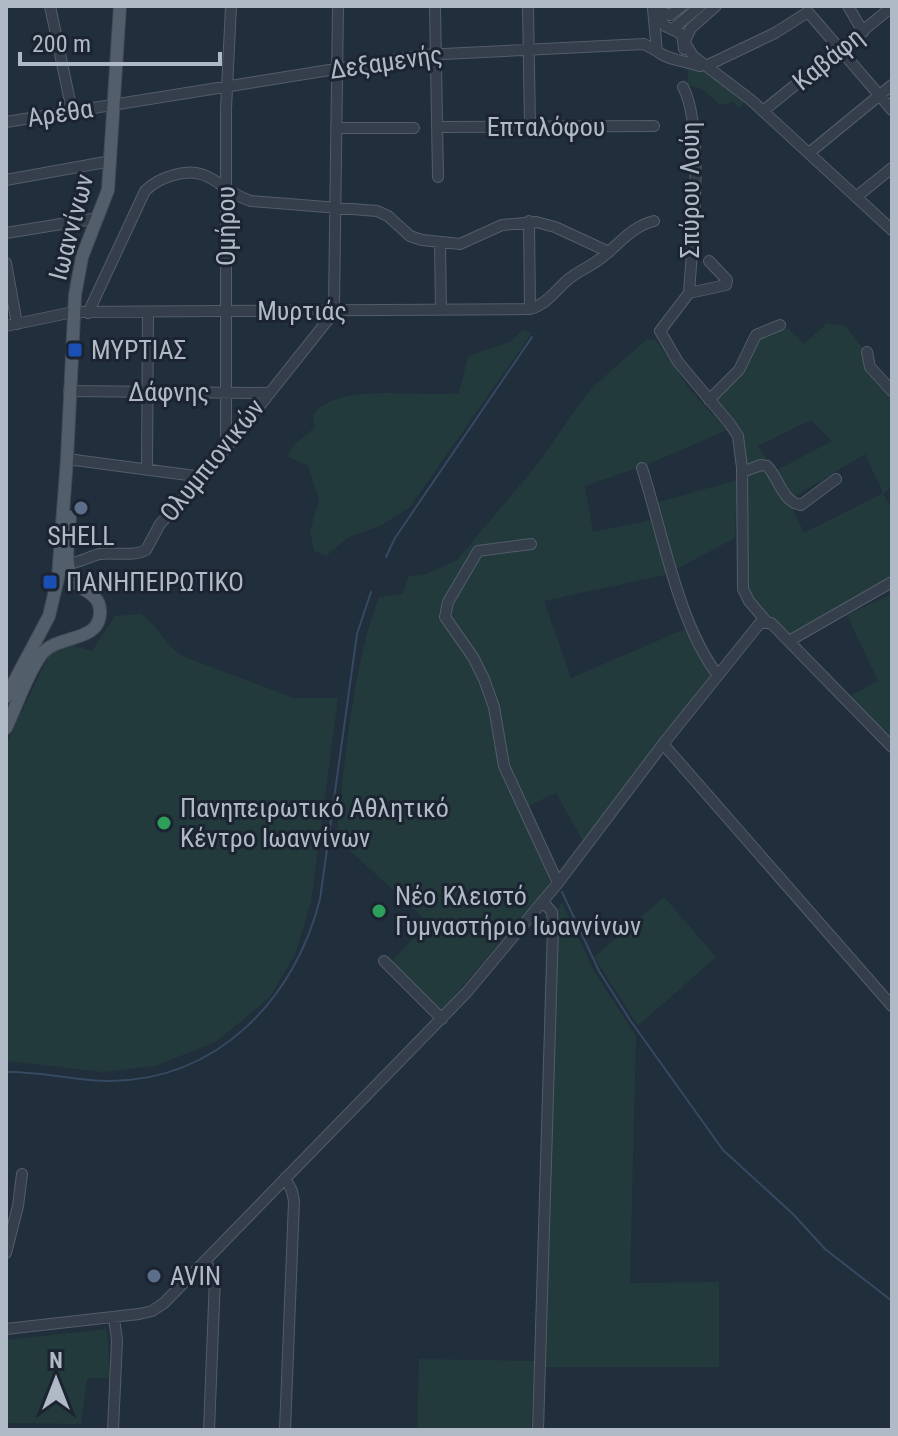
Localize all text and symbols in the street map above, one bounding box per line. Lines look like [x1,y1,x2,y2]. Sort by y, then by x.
scale bar [20,16,220,66]
street label: Καβάφη [787,22,869,96]
text: 200 m [32,30,91,58]
street label: Δεξαμενής [328,39,444,85]
street label: Αρέθα [25,93,95,133]
street label: Επταλόφου [487,112,605,142]
street label: Σπύρου Λούη [675,122,705,258]
street label: Ιωαννίνων [42,171,100,283]
street label: Ομήρου [211,186,241,266]
street label: Μυρτιάς [257,296,347,326]
place label: ΜΥΡΤΙΑΣ [91,335,187,365]
marker: ΜΥΡΤΙΑΣ [66,341,84,359]
street label: Δάφνης [128,377,210,407]
street label: Ολυμπιονικών [154,393,270,527]
marker: SHELL [72,499,90,517]
place label: SHELL [47,521,115,551]
place label: ΠΑΝΗΠΕΙΡΩΤΙΚΟ [66,567,244,597]
marker: ΠΑΝΗΠΕΙΡΩΤΙΚΟ [41,573,59,591]
place label: Πανηπειρωτικό Αθλητικό Κέντρο Ιωαννίνων [180,793,449,853]
marker: Πανηπειρωτικό Αθλητικό Κέντρο Ιωαννίνων [155,814,173,832]
place label: Νέο Κλειστό Γυμναστήριο Ιωαννίνων [395,881,641,941]
marker: Νέο Κλειστό Γυμναστήριο Ιωαννίνων [370,902,388,920]
place label: AVIN [170,1261,221,1291]
marker: AVIN [145,1267,163,1285]
north arrow [16,1340,96,1420]
text: N [49,1348,63,1373]

